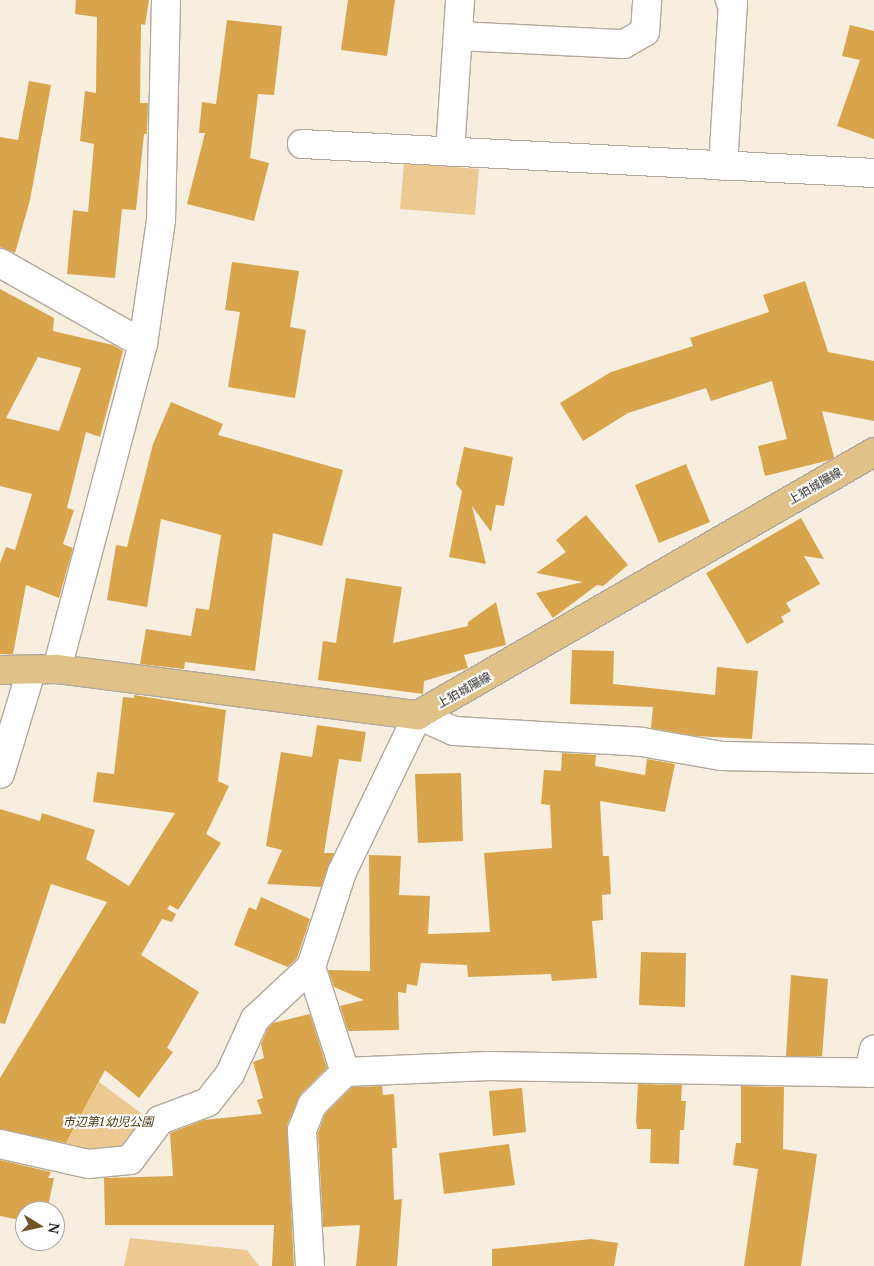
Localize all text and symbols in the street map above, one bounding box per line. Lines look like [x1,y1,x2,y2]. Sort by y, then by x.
street label: 上狛城陽線 [785,465,845,507]
street label: 上狛城陽線 [434,669,494,711]
park label: 市辺第1幼児公園 [63,1115,153,1129]
north arrow [15,1201,65,1251]
text: N [44,1221,65,1235]

